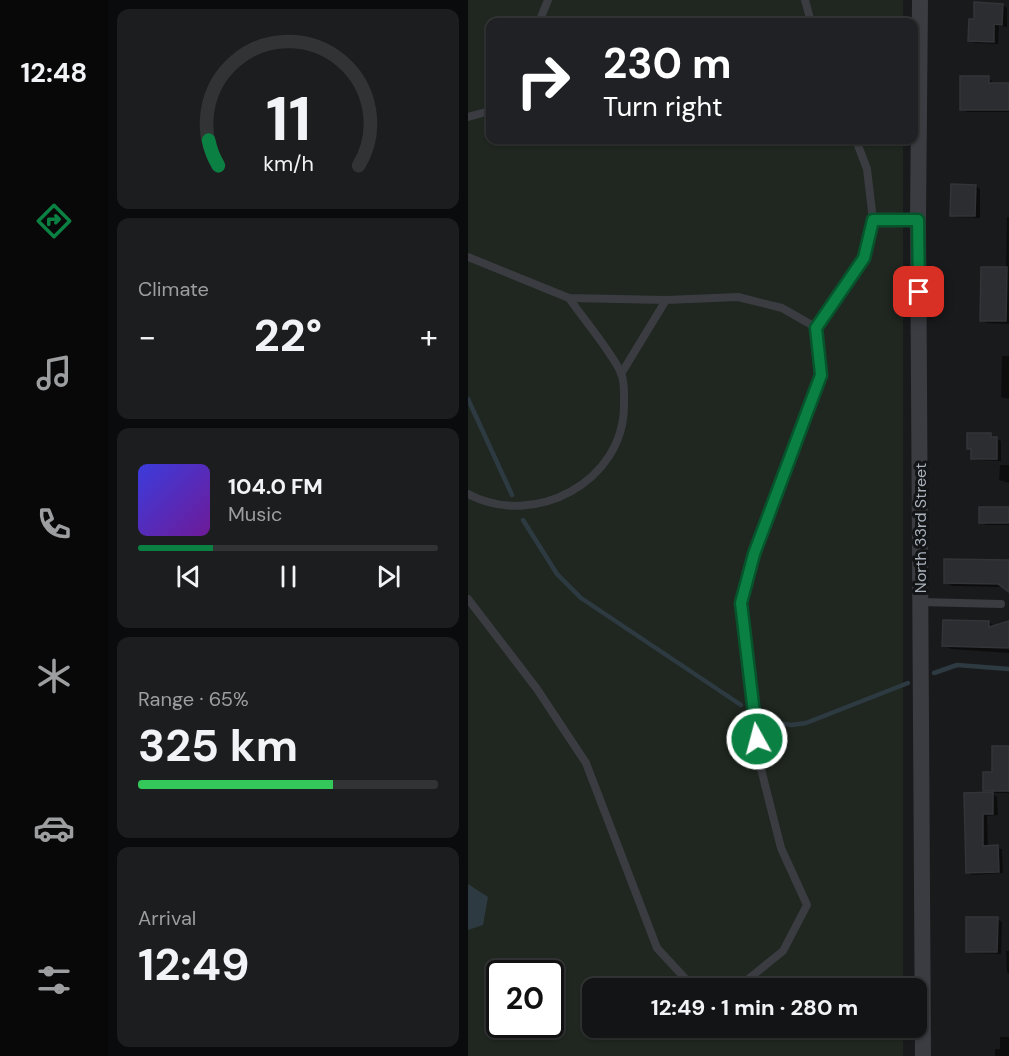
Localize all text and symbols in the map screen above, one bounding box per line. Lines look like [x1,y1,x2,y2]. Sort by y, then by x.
text: 230 m [603,36,732,91]
icon: right [504,42,582,120]
text: 12:48 [21,55,87,90]
text: 11 [265,78,311,159]
text: Turn right [603,89,723,124]
text: km/h [263,151,313,179]
icon: directions [33,200,75,242]
pin [893,266,944,317]
icon: arrive [902,275,935,308]
text: Climate [138,276,209,302]
text: 22° [254,306,322,365]
text: − [138,315,156,358]
text: + [420,315,438,358]
icon: music [33,352,75,394]
street label: North 33rd Street [910,463,931,593]
text: 104.0 FM [228,472,323,501]
text: Music [228,501,283,527]
icon: phone [33,503,75,545]
icon: previous [172,560,205,593]
icon: pause [272,560,305,593]
icon: next [372,560,405,593]
icon: climate [33,655,75,697]
text: Range · 65% [138,686,249,712]
position arrow [725,707,789,771]
text: 325 km [138,716,298,775]
icon: car [33,807,75,849]
text: Arrival [138,905,196,931]
text: 12:49 [138,935,250,994]
icon: filters [33,959,75,1001]
speed limit sign: 20 [486,960,564,1038]
text: 12:49 · 1 min · 280 m [651,993,858,1022]

